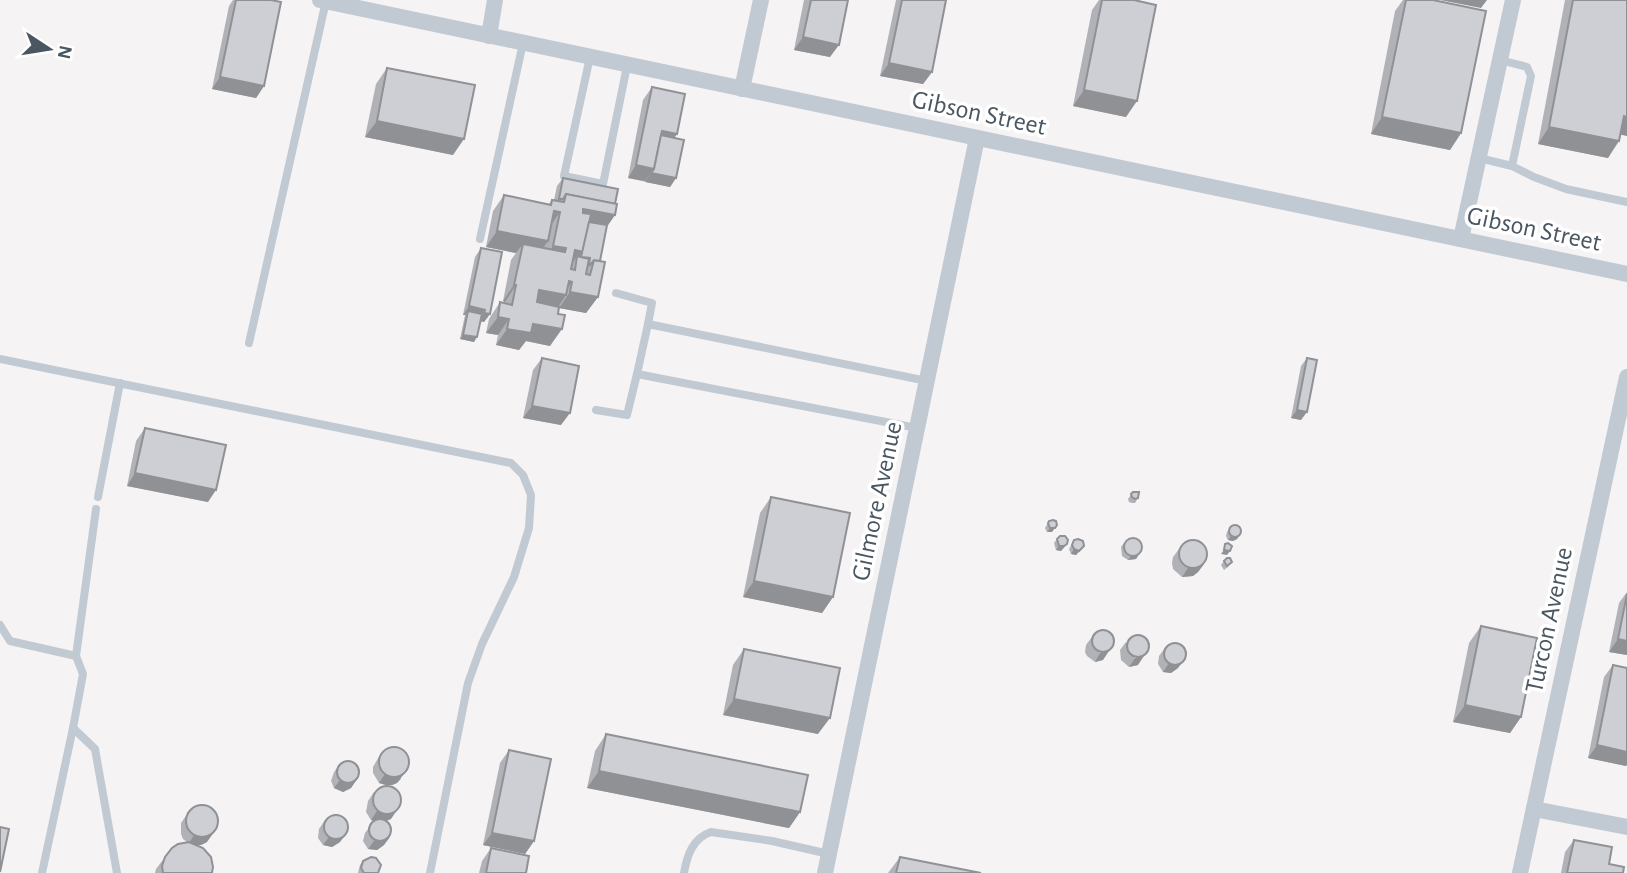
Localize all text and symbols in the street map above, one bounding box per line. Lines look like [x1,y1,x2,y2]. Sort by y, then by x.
north arrow [14,14,84,84]
text: N [53,44,75,61]
street label: Gibson Street [910,86,1048,140]
street label: Gibson Street [1465,202,1603,256]
street label: Gilmore Avenue [847,419,907,583]
street label: Turcon Avenue [1521,545,1577,695]

